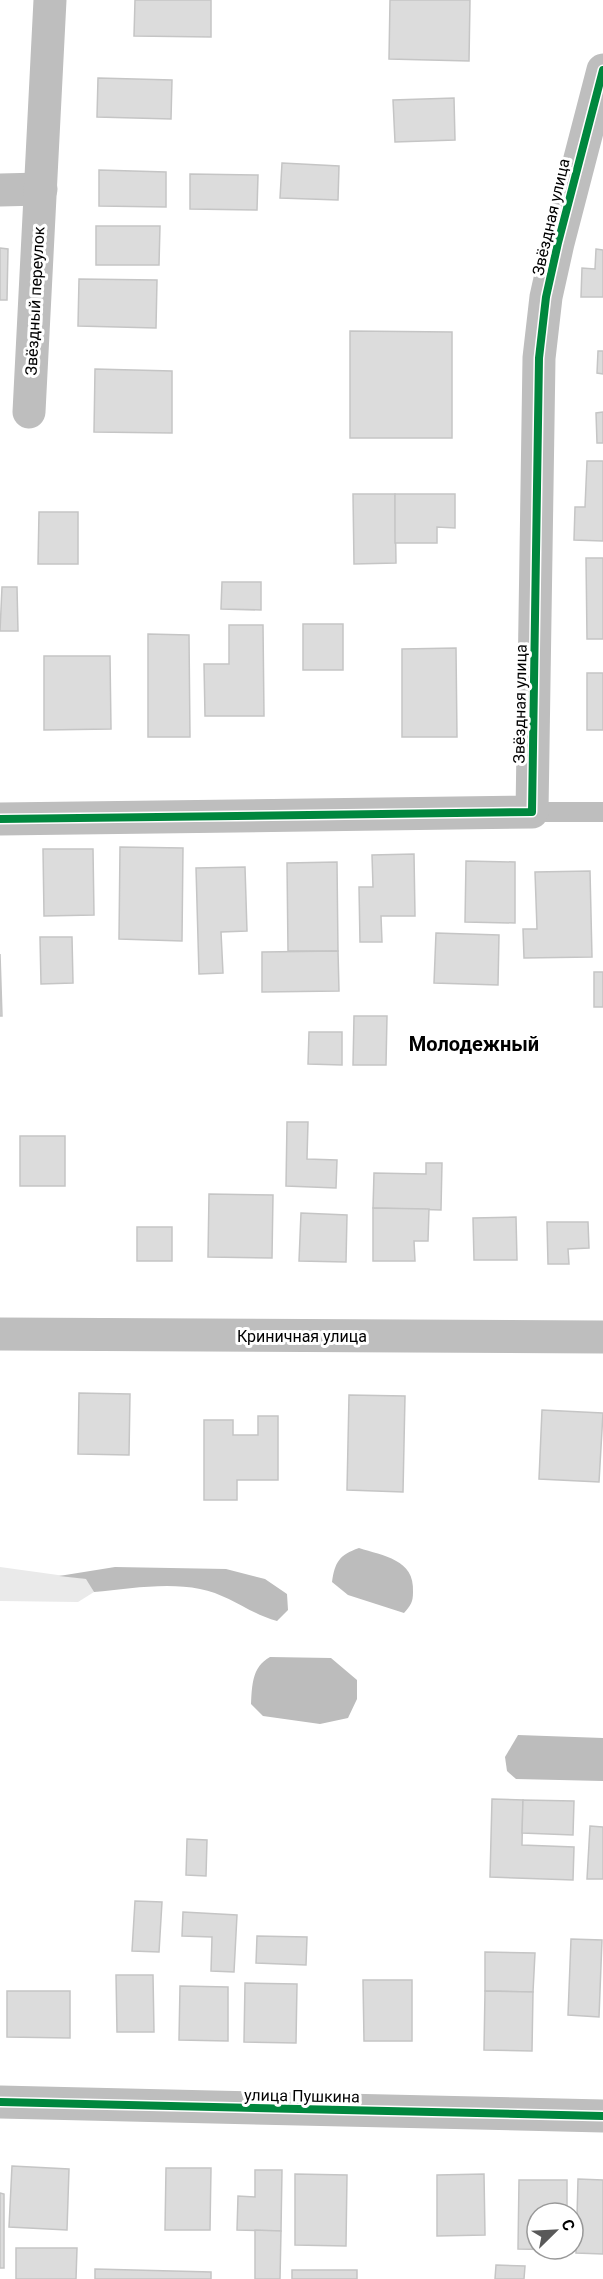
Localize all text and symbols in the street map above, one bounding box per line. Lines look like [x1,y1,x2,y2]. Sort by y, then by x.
street label: Звёздная улица [528,157,574,277]
street label: Звёздный переулок [22,226,48,376]
street label: Звёздная улица [509,644,531,764]
district label: Молодежный [409,1032,539,1056]
street label: Криничная улица [237,1327,367,1346]
street label: улица Пушкина [244,2085,360,2107]
north arrow [525,2201,585,2261]
text: С [557,2216,579,2234]

